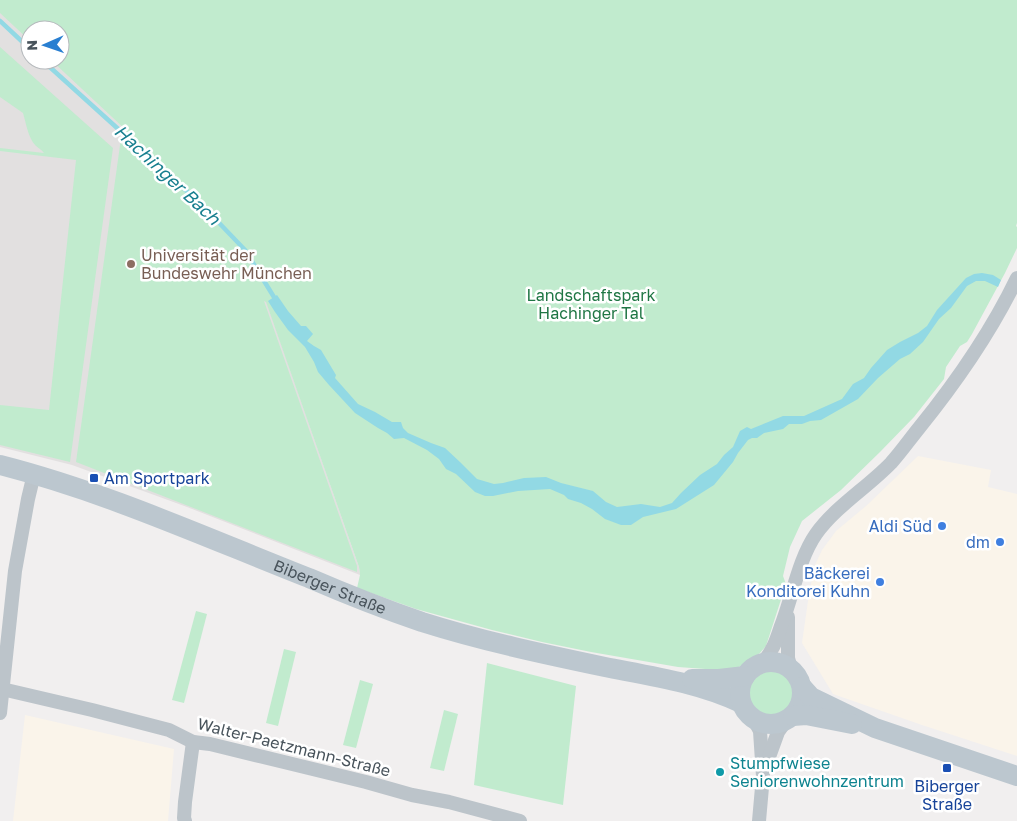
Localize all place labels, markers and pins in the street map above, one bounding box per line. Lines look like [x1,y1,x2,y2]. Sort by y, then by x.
place label: Universität der Bundeswehr München [141,245,312,283]
marker: Universität der Bundeswehr München [125,258,137,270]
place label: Am Sportpark [104,468,210,488]
marker: Am Sportpark [88,472,100,484]
place label: Aldi Süd [869,516,932,536]
marker: Aldi Süd [936,520,948,532]
place label: dm [966,532,990,552]
marker: dm [994,536,1006,548]
place label: Bäckerei Konditorei Kuhn [746,563,870,601]
marker: Bäckerei Konditorei Kuhn [874,576,886,588]
place label: Stumpfwiese Seniorenwohnzentrum [730,753,904,791]
marker: Biberger Straße [941,762,953,774]
marker: Stumpfwiese Seniorenwohnzentrum [714,766,726,778]
place label: Biberger Straße [914,776,980,814]

